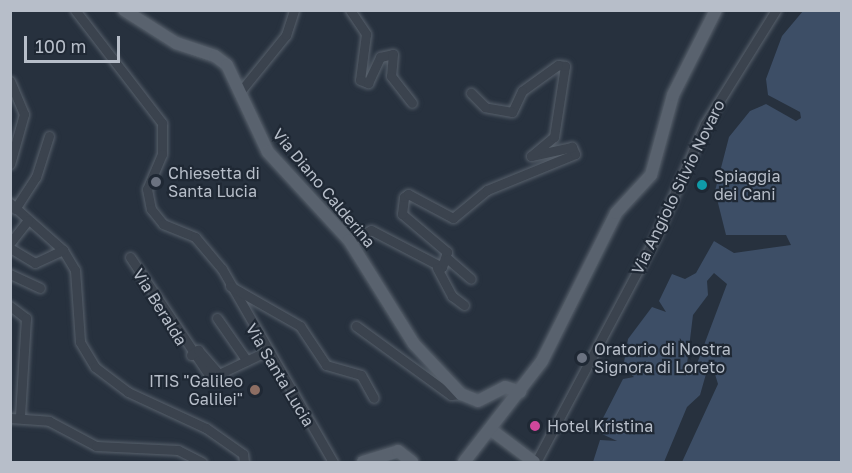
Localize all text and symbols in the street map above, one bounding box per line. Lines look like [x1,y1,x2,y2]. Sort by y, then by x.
scale bar [27,24,123,62]
text: 100 m [35,35,86,57]
street label: Via Angiolo Silvio Novaro [627,97,729,277]
street label: Via Diano Calderina [269,125,379,251]
place label: Chiesetta di Santa Lucia [168,163,260,201]
place label: Spiaggia dei Cani [714,166,780,204]
marker: Chiesetta di Santa Lucia [149,175,163,189]
marker: Spiaggia dei Cani [695,178,709,192]
street label: Via Beralda [129,265,191,349]
street label: Via Santa Lucia [242,320,318,430]
place label: Oratorio di Nostra Signora di Loreto [594,339,731,377]
marker: Oratorio di Nostra Signora di Loreto [575,351,589,365]
place label: ITIS "Galileo Galilei" [149,371,243,409]
marker: ITIS "Galileo Galilei" [248,383,262,397]
place label: Hotel Kristina [547,416,653,436]
marker: Hotel Kristina [528,419,542,433]

